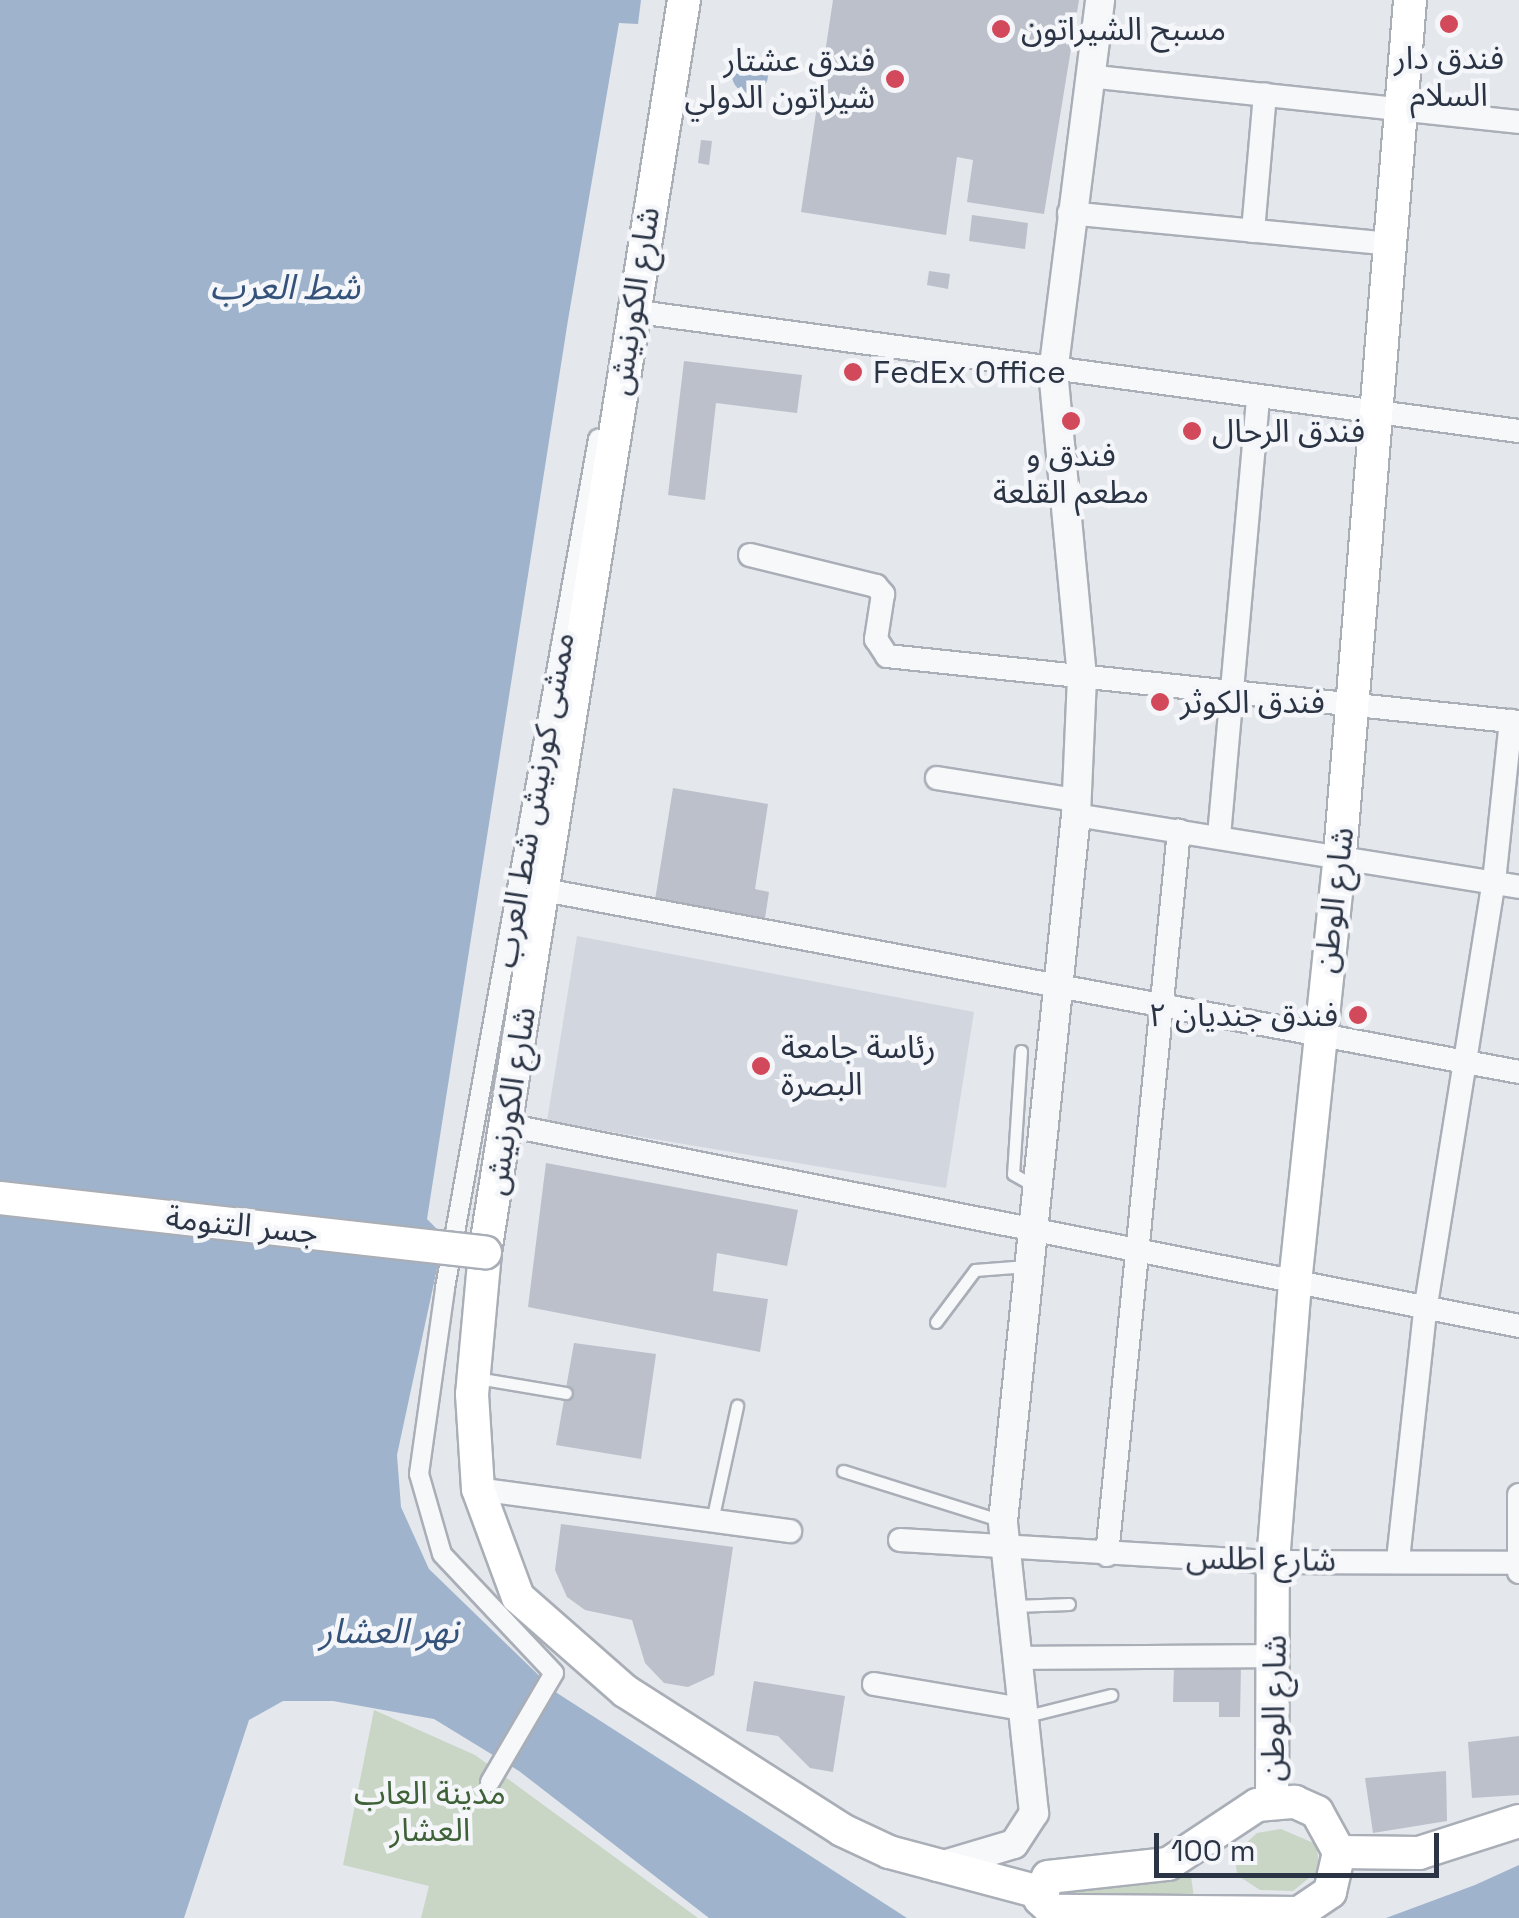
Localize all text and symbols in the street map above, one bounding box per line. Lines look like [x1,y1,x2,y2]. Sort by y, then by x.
place label: مسبح الشيراتون [1021,10,1226,48]
marker: فندق دار السلام [1438,13,1460,35]
marker: مسبح الشيراتون [990,18,1012,40]
place label: فندق دار السلام [1394,40,1504,115]
place label: فندق عشتار شيراتون الدولي [685,42,875,117]
marker: فندق عشتار شيراتون الدولي [884,68,906,90]
street label: شارع الكورنيش [600,204,668,398]
water label: شط العرب [210,266,360,308]
place label: FedEx Office [873,353,1066,391]
marker: FedEx Office [842,361,864,383]
marker: فندق و مطعم القلعة [1060,410,1082,432]
place label: فندق الرحال [1212,412,1365,450]
marker: فندق الرحال [1181,420,1203,442]
place label: فندق و مطعم القلعة [993,437,1149,512]
street label: ممشى كورنيش شط العرب [486,629,582,971]
place label: فندق الكوثر [1180,683,1325,721]
marker: فندق الكوثر [1149,691,1171,713]
street label: شارع الوطن [1306,825,1362,975]
place label: فندق جنديان ٢ [1149,996,1338,1034]
street label: شارع الكورنيش [476,1004,544,1198]
marker: فندق جنديان ٢ [1347,1004,1369,1026]
place label: رئاسة جامعة البصرة [781,1029,936,1104]
marker: رئاسة جامعة البصرة [750,1055,772,1077]
street label: جسر التنومة [164,1198,320,1252]
street label: شارع اطلس [1186,1538,1336,1580]
water label: نهر العشار [320,1610,458,1652]
street label: شارع الوطن [1254,1634,1294,1782]
park label: مدينة العاب العشار [354,1775,506,1850]
scale bar [1159,1813,1444,1875]
text: 100 m [1171,1831,1256,1870]

